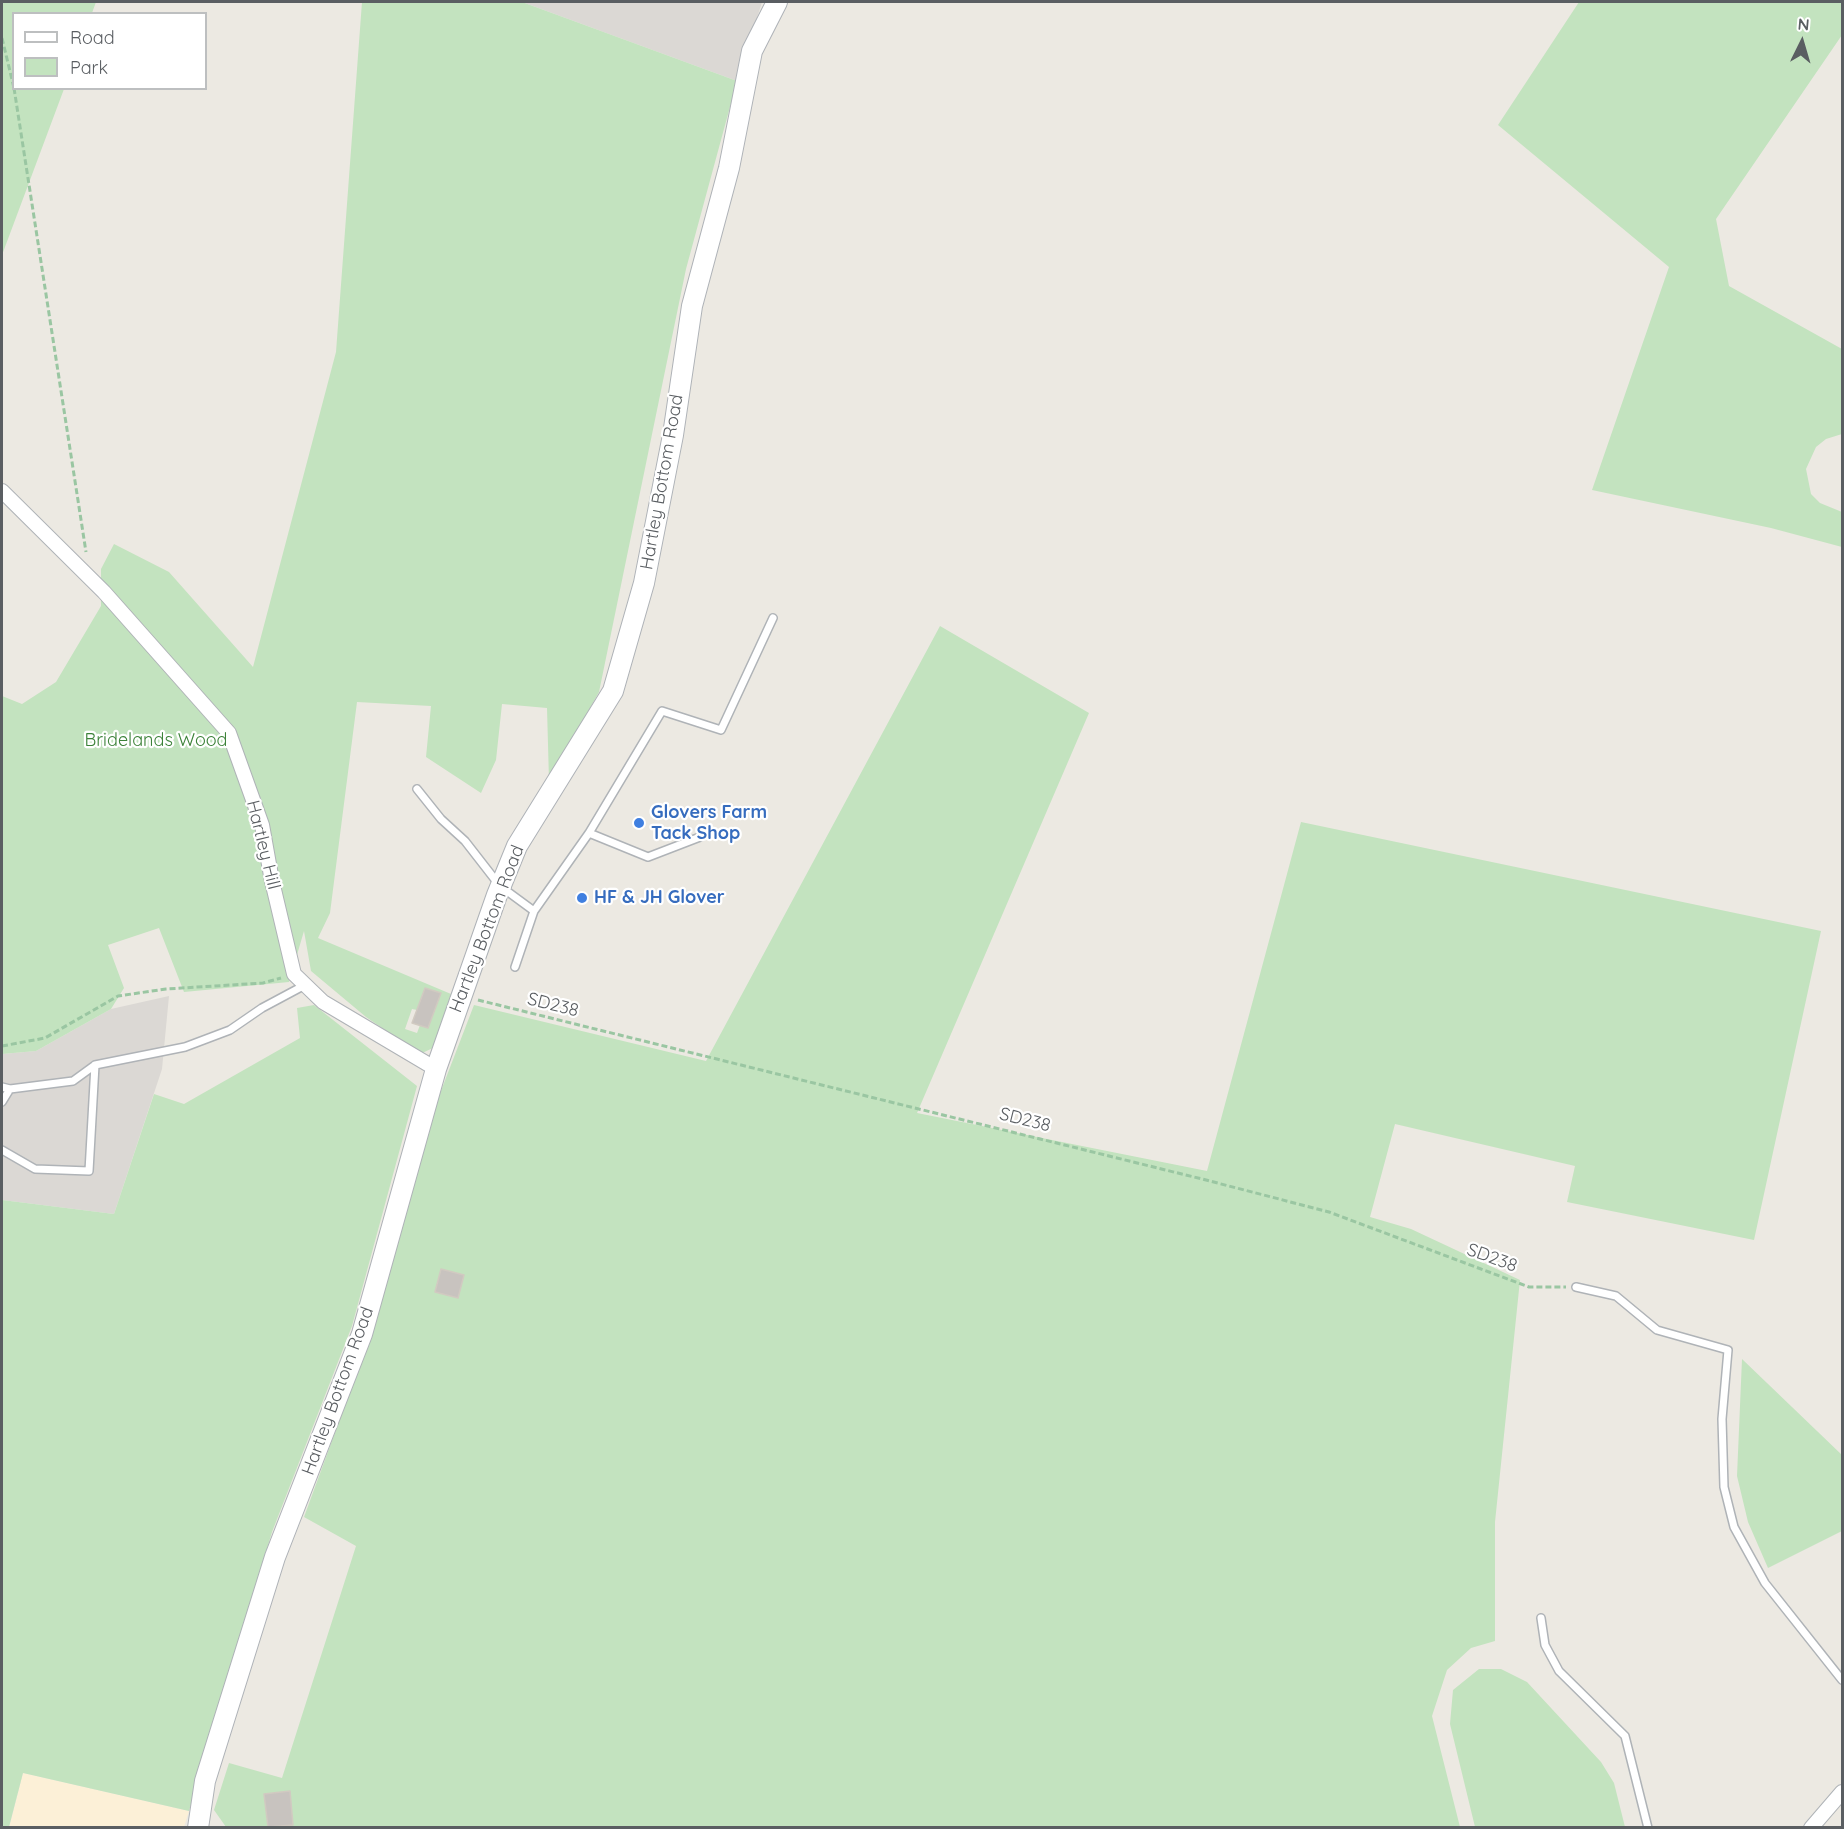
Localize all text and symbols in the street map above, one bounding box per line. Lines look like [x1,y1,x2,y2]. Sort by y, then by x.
legend [12,12,207,90]
north arrow [1772,12,1832,72]
text: N [1797,14,1810,35]
text: Road [70,26,115,49]
text: Park [70,56,108,79]
street label: Hartley Bottom Road [636,393,688,571]
park label: Bridelands Wood [84,730,228,752]
street label: Hartley Hill [241,798,285,892]
place label: Glovers Farm Tack Shop [651,802,767,844]
marker: Glovers Farm Tack Shop [632,816,646,830]
street label: Hartley Bottom Road [445,842,529,1016]
place label: HF & JH Glover [594,887,725,909]
marker: HF & JH Glover [575,891,589,905]
street label: SD238 [525,988,581,1022]
street label: SD238 [997,1103,1053,1137]
street label: SD238 [1464,1239,1520,1277]
street label: Hartley Bottom Road [297,1304,379,1478]

